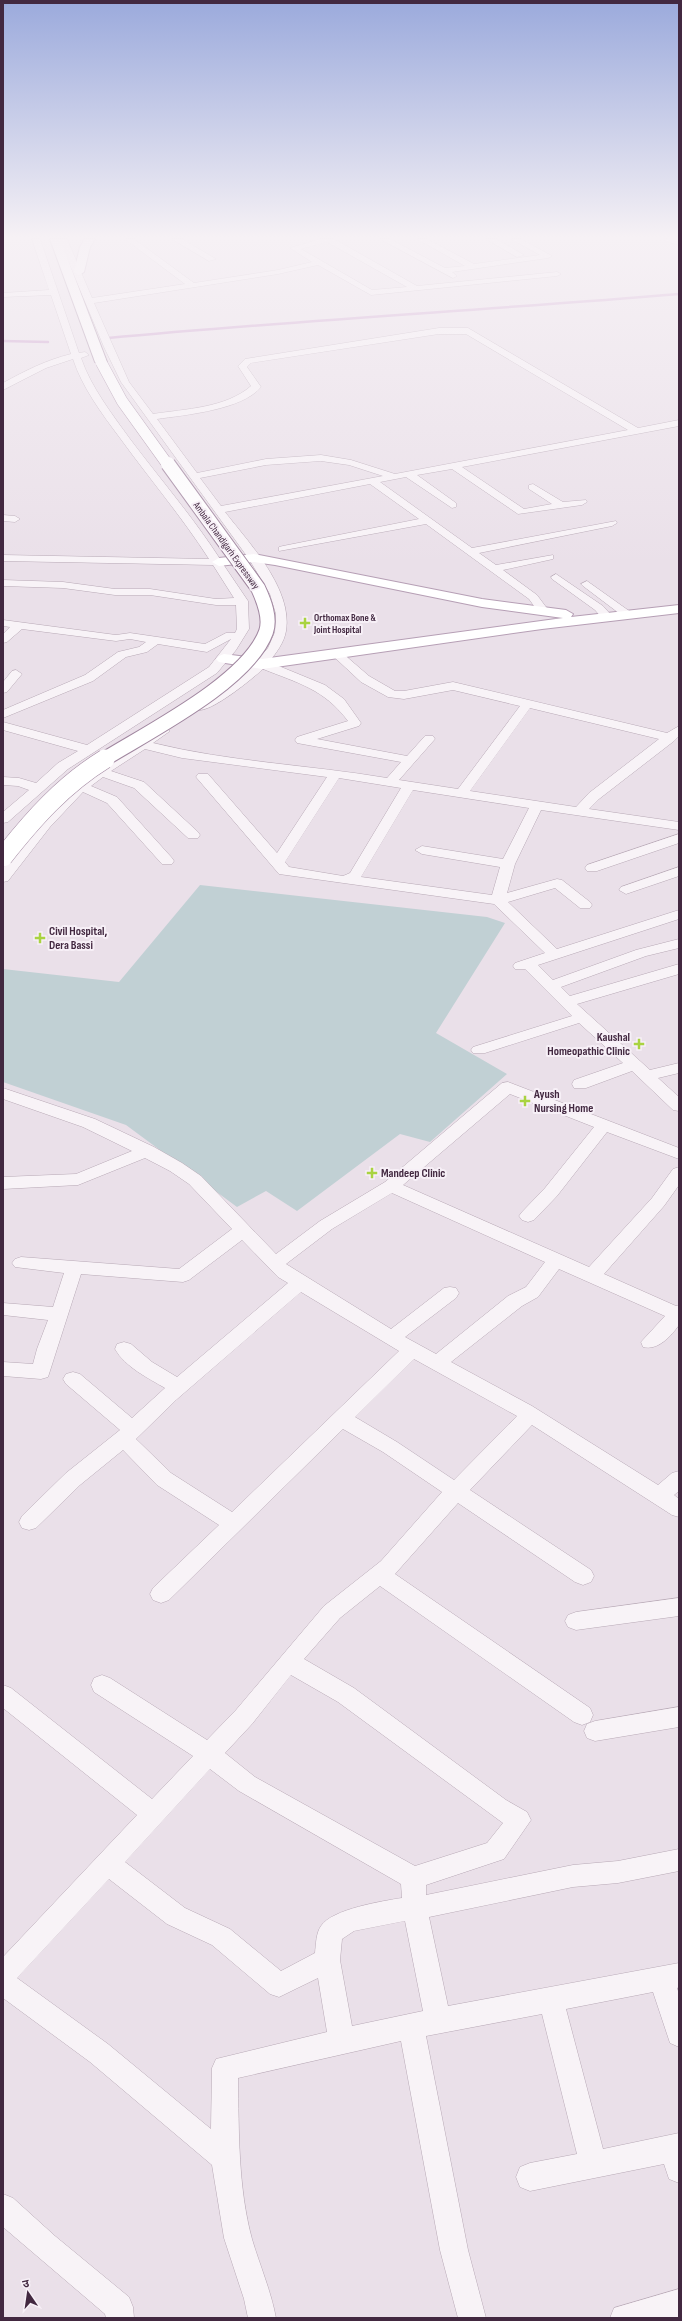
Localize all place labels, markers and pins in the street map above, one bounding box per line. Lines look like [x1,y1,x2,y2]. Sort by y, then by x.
place label: Orthomax Bone & Joint Hospital [313,612,376,636]
marker: Orthomax Bone & Joint Hospital [299,617,311,629]
place label: Civil Hospital, Dera Bassi [49,924,108,953]
marker: Civil Hospital, Dera Bassi [34,932,46,944]
place label: Kaushal Homeopathic Clinic [547,1030,630,1059]
marker: Kaushal Homeopathic Clinic [633,1038,645,1050]
place label: Ayush Nursing Home [533,1087,593,1116]
marker: Ayush Nursing Home [519,1095,531,1107]
place label: Mandeep Clinic [381,1166,445,1181]
marker: Mandeep Clinic [366,1167,378,1179]

